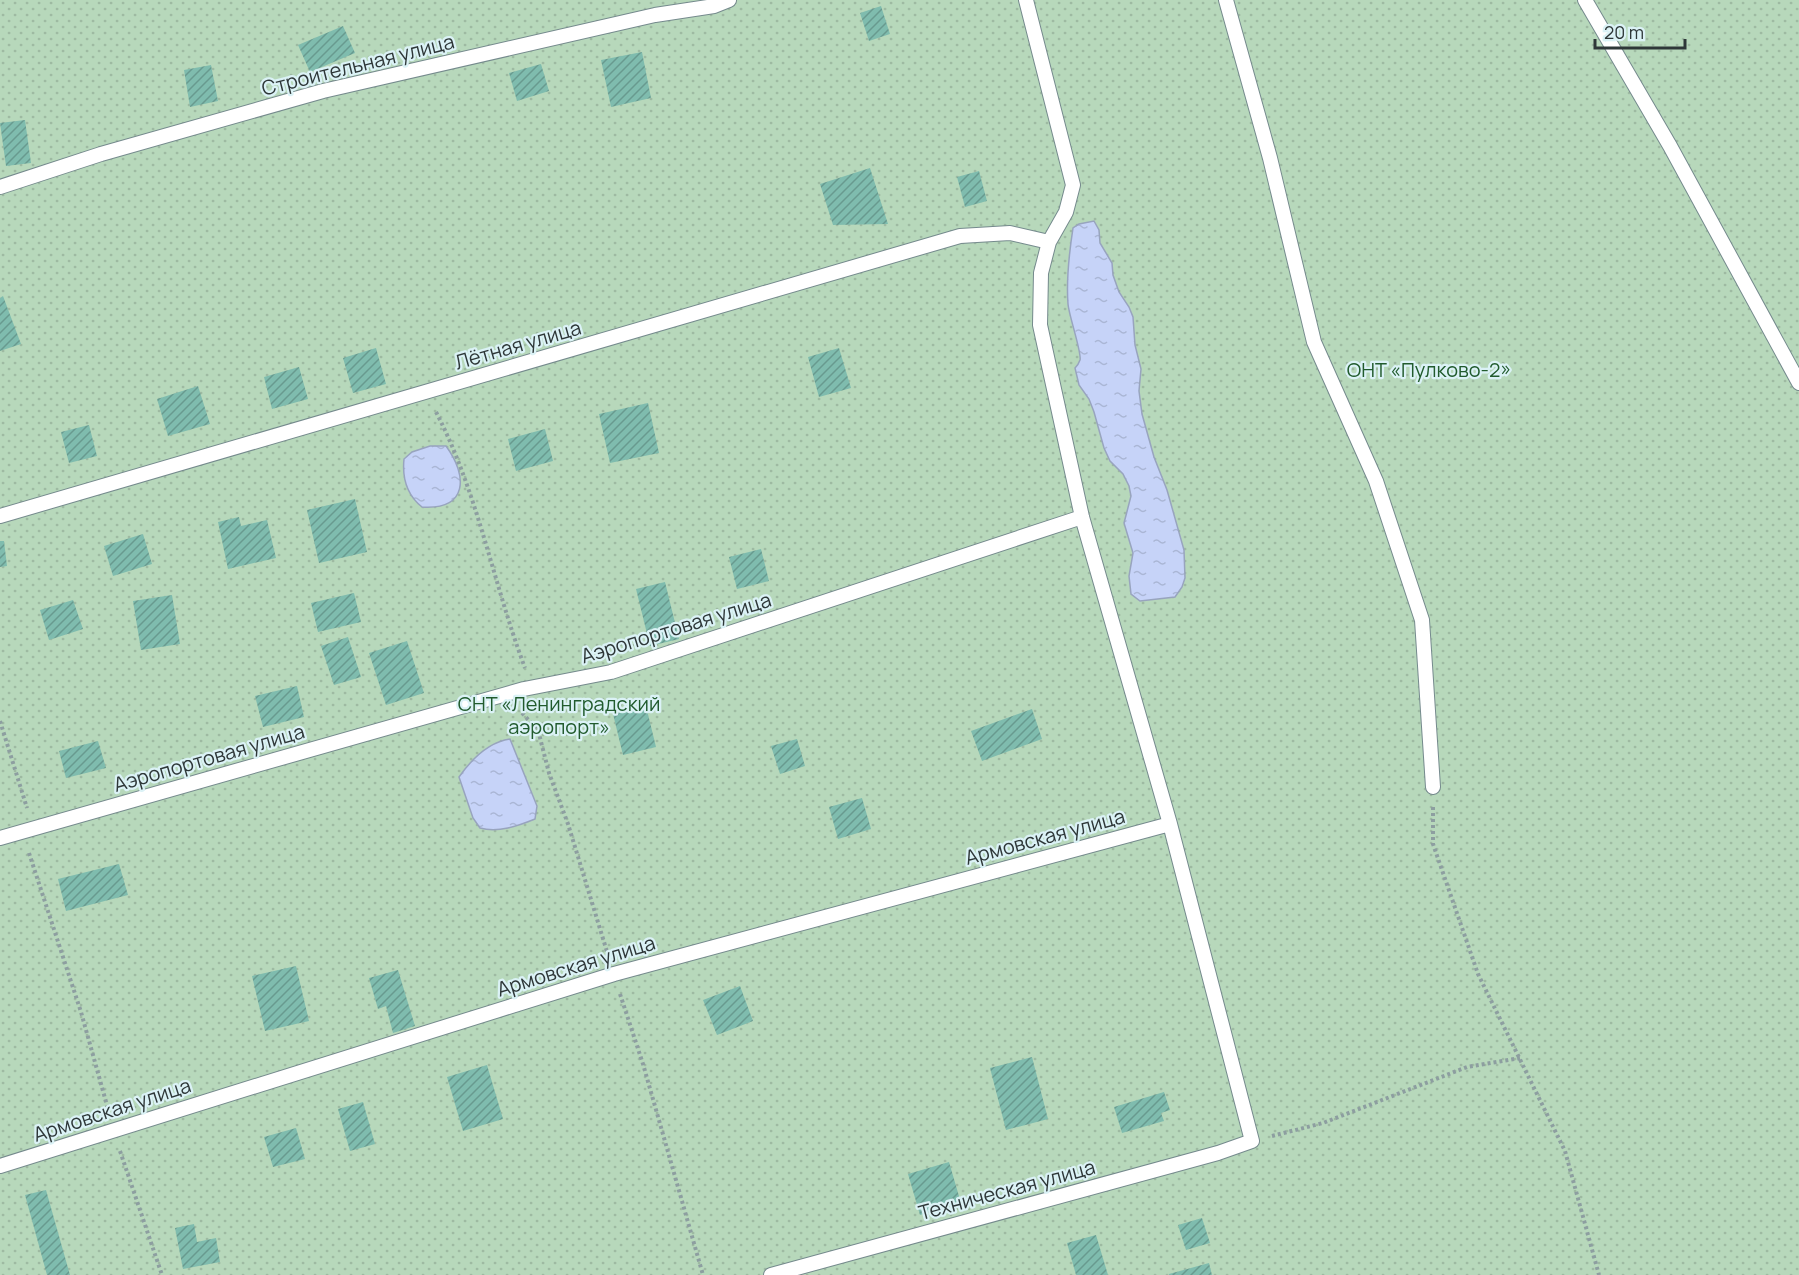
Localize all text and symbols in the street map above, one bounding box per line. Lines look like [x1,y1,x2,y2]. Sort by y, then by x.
scale bar [1595,12,1685,50]
text: 20 m [1604,20,1644,44]
street label: Строительная улица [259,28,457,102]
street label: Лётная улица [452,314,584,375]
park label: ОНТ «Пулково-2» [1347,356,1511,383]
street label: Аэропортовая улица [577,586,774,669]
park label: СНТ «Ленинградский аэропорт» [458,690,660,740]
street label: Аэропортовая улица [110,717,308,798]
street label: Армовская улица [962,802,1128,871]
street label: Армовская улица [493,929,658,1002]
street label: Армовская улица [29,1071,194,1148]
street label: Техническая улица [916,1153,1098,1226]

